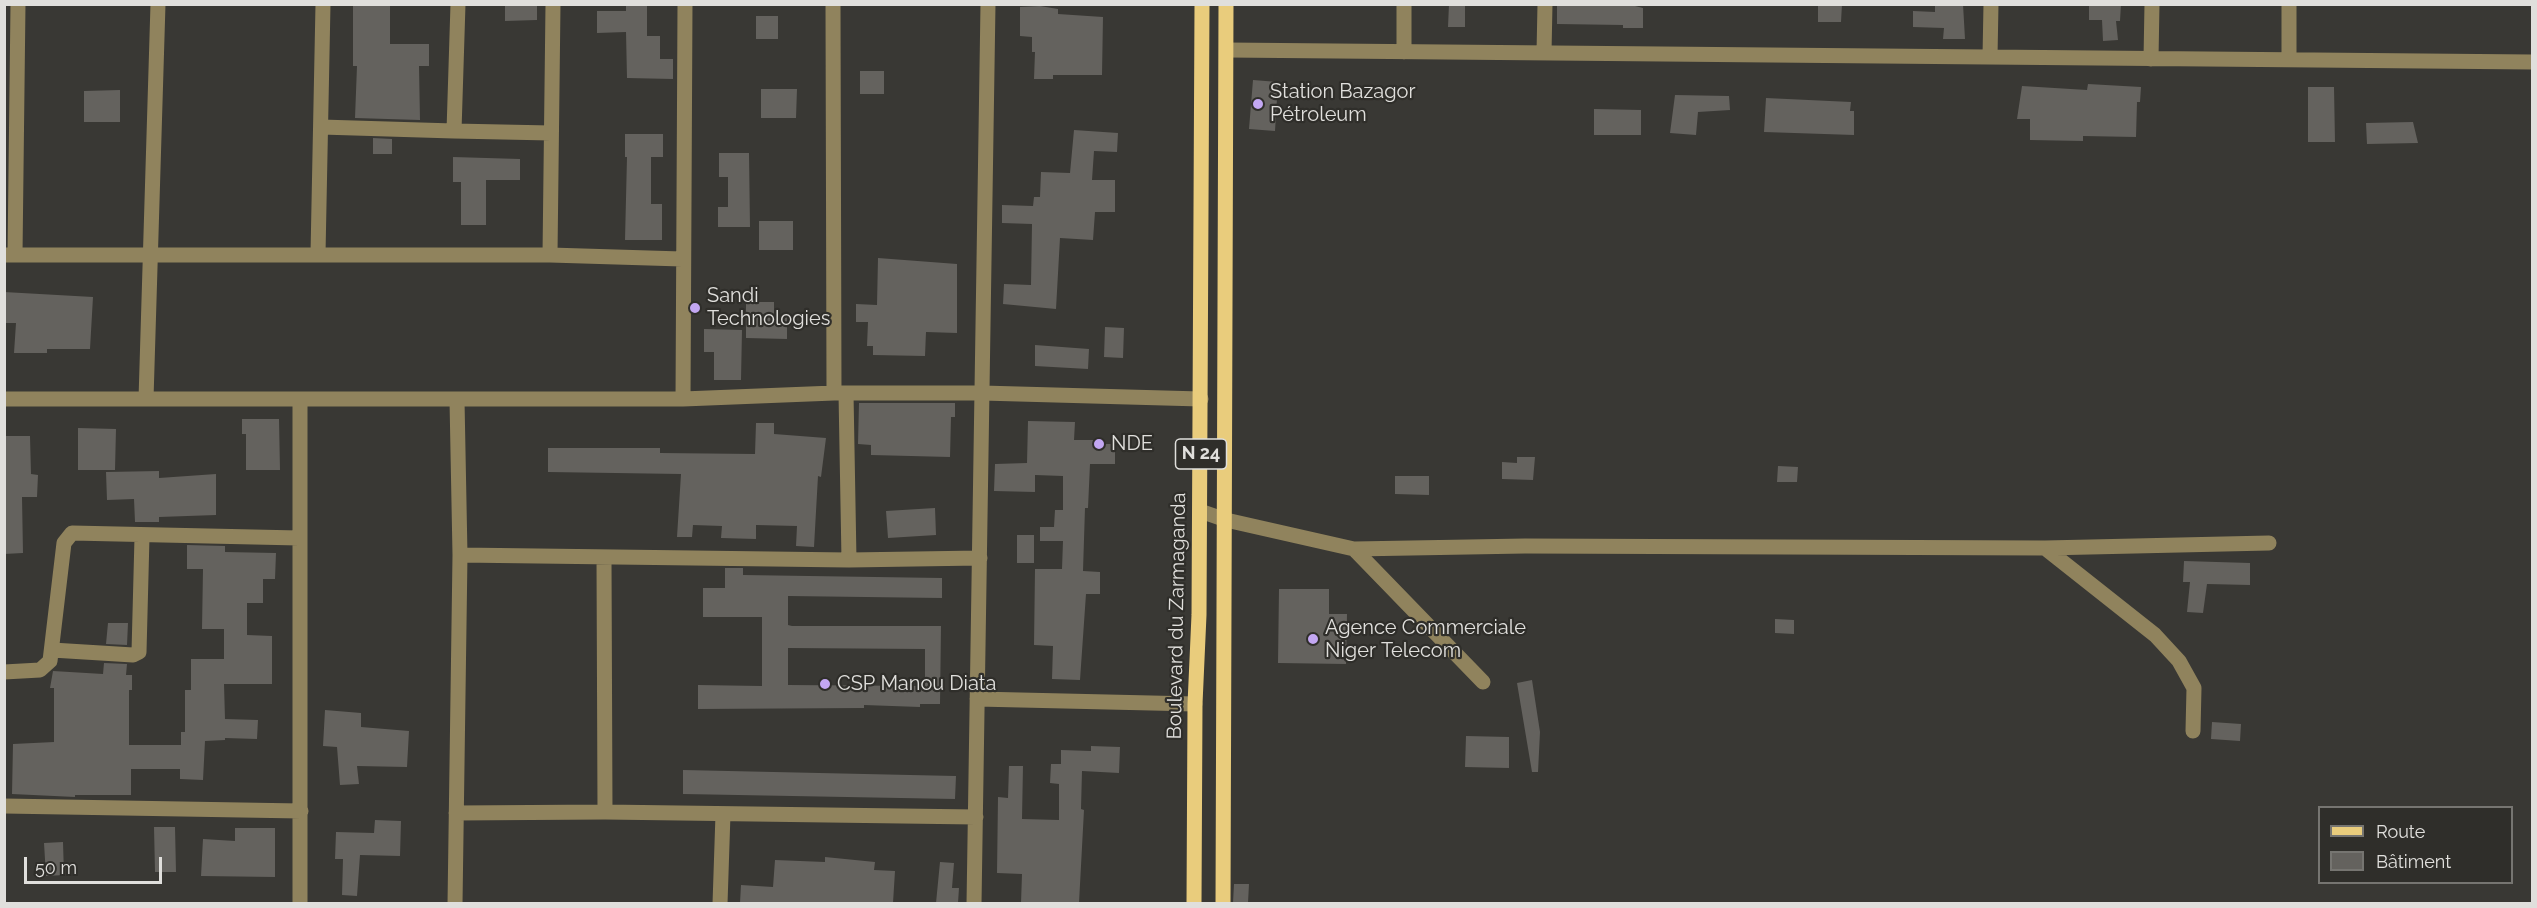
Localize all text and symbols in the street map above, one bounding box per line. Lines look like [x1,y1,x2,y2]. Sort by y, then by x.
place label: Station Bazagor Pétroleum [1270,80,1415,127]
marker: Station Bazagor Pétroleum [1251,97,1265,111]
place label: Sandi Technologies [707,284,830,331]
marker: Sandi Technologies [688,301,702,315]
place label: NDE [1111,432,1153,456]
marker: NDE [1092,437,1106,451]
road number: N 24 [1176,439,1226,469]
street label: Boulevard du Zarmaganda [1163,492,1191,740]
place label: Agence Commerciale Niger Telecom [1325,616,1526,663]
marker: Agence Commerciale Niger Telecom [1306,632,1320,646]
place label: CSP Manou Diata [837,672,996,696]
marker: CSP Manou Diata [818,677,832,691]
legend [2318,806,2513,884]
text: Route [2376,821,2425,842]
scale bar [27,845,165,883]
text: Bâtiment [2376,851,2451,872]
text: 50 m [35,857,77,878]

